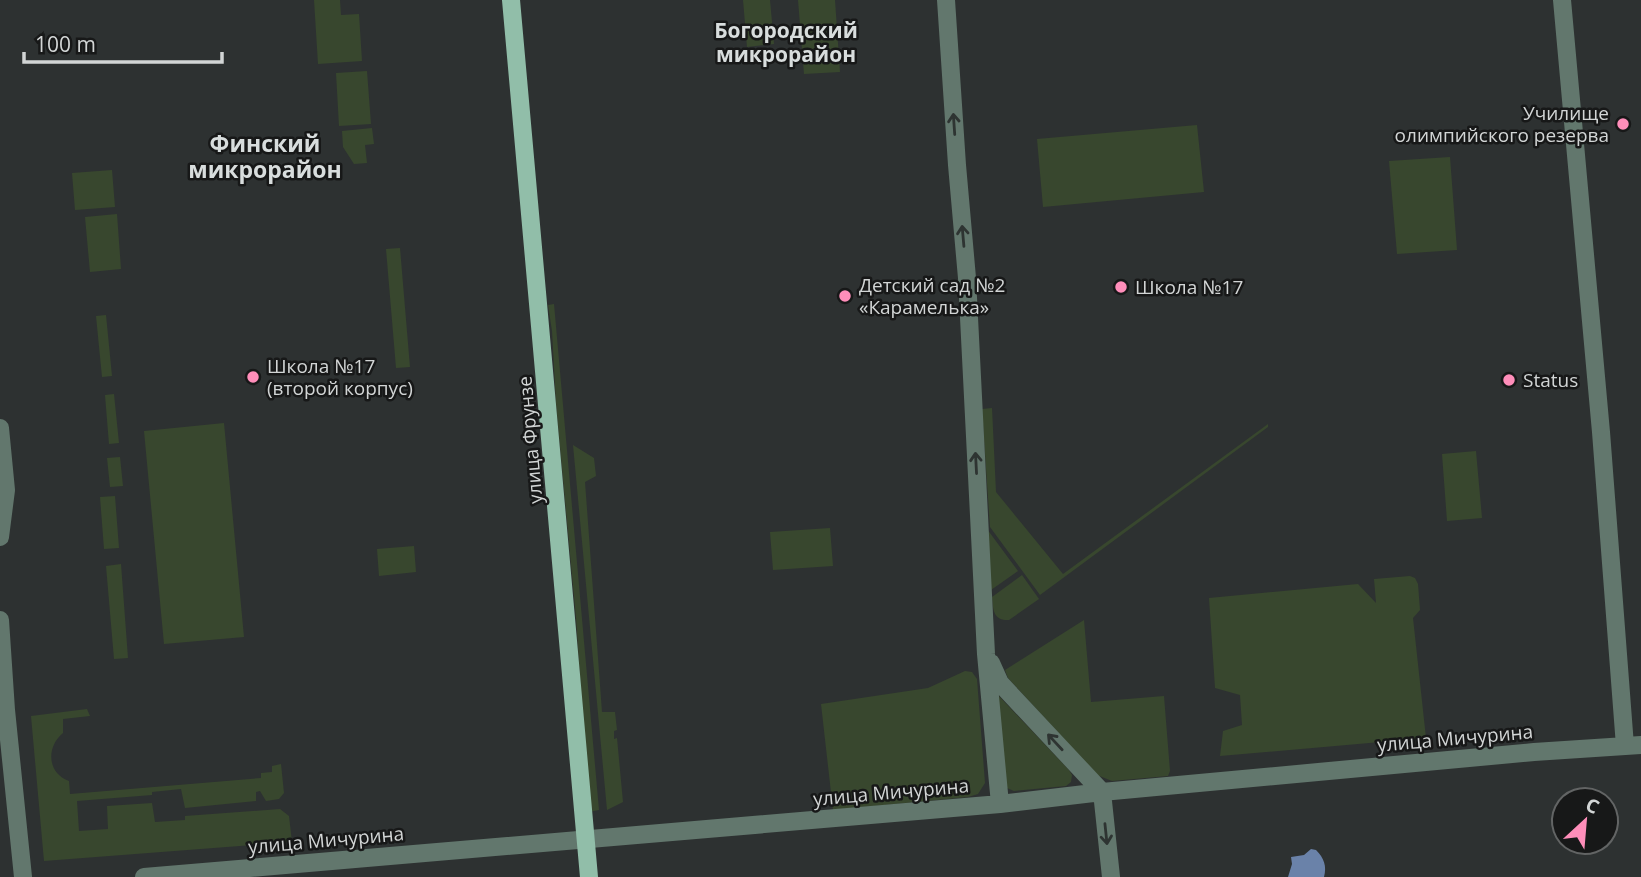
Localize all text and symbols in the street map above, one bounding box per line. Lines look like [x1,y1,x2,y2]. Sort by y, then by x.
district label: Богородский микрорайон [714,16,858,68]
scale bar [24,21,222,65]
text: 100 m [35,30,96,58]
place label: Училище олимпийского резерва [1395,100,1609,148]
one-way arrow [947,113,960,136]
marker: Училище олимпийского резерва [1615,116,1631,132]
district label: Финский микрорайон [188,127,342,185]
one-way arrow [956,226,969,248]
place label: Детский сад №2 «Карамелька» [859,272,1005,320]
place label: Школа №17 [1135,274,1243,300]
marker: Школа №17 [1113,279,1129,295]
marker: Детский сад №2 «Карамелька» [837,288,853,304]
place label: Школа №17 (второй корпус) [267,353,413,401]
place label: Status [1523,367,1578,393]
marker: Школа №17 (второй корпус) [245,369,261,385]
marker: Status [1501,372,1517,388]
street label: улица Фрунзе [511,375,549,505]
one-way arrow [969,453,982,475]
street label: улица Мичурина [1376,718,1534,758]
one-way arrow [1047,734,1064,752]
street label: улица Мичурина [812,772,970,812]
north arrow [1550,786,1620,856]
text: С [1581,791,1604,820]
street label: улица Мичурина [247,820,405,860]
one-way arrow [1100,823,1113,845]

